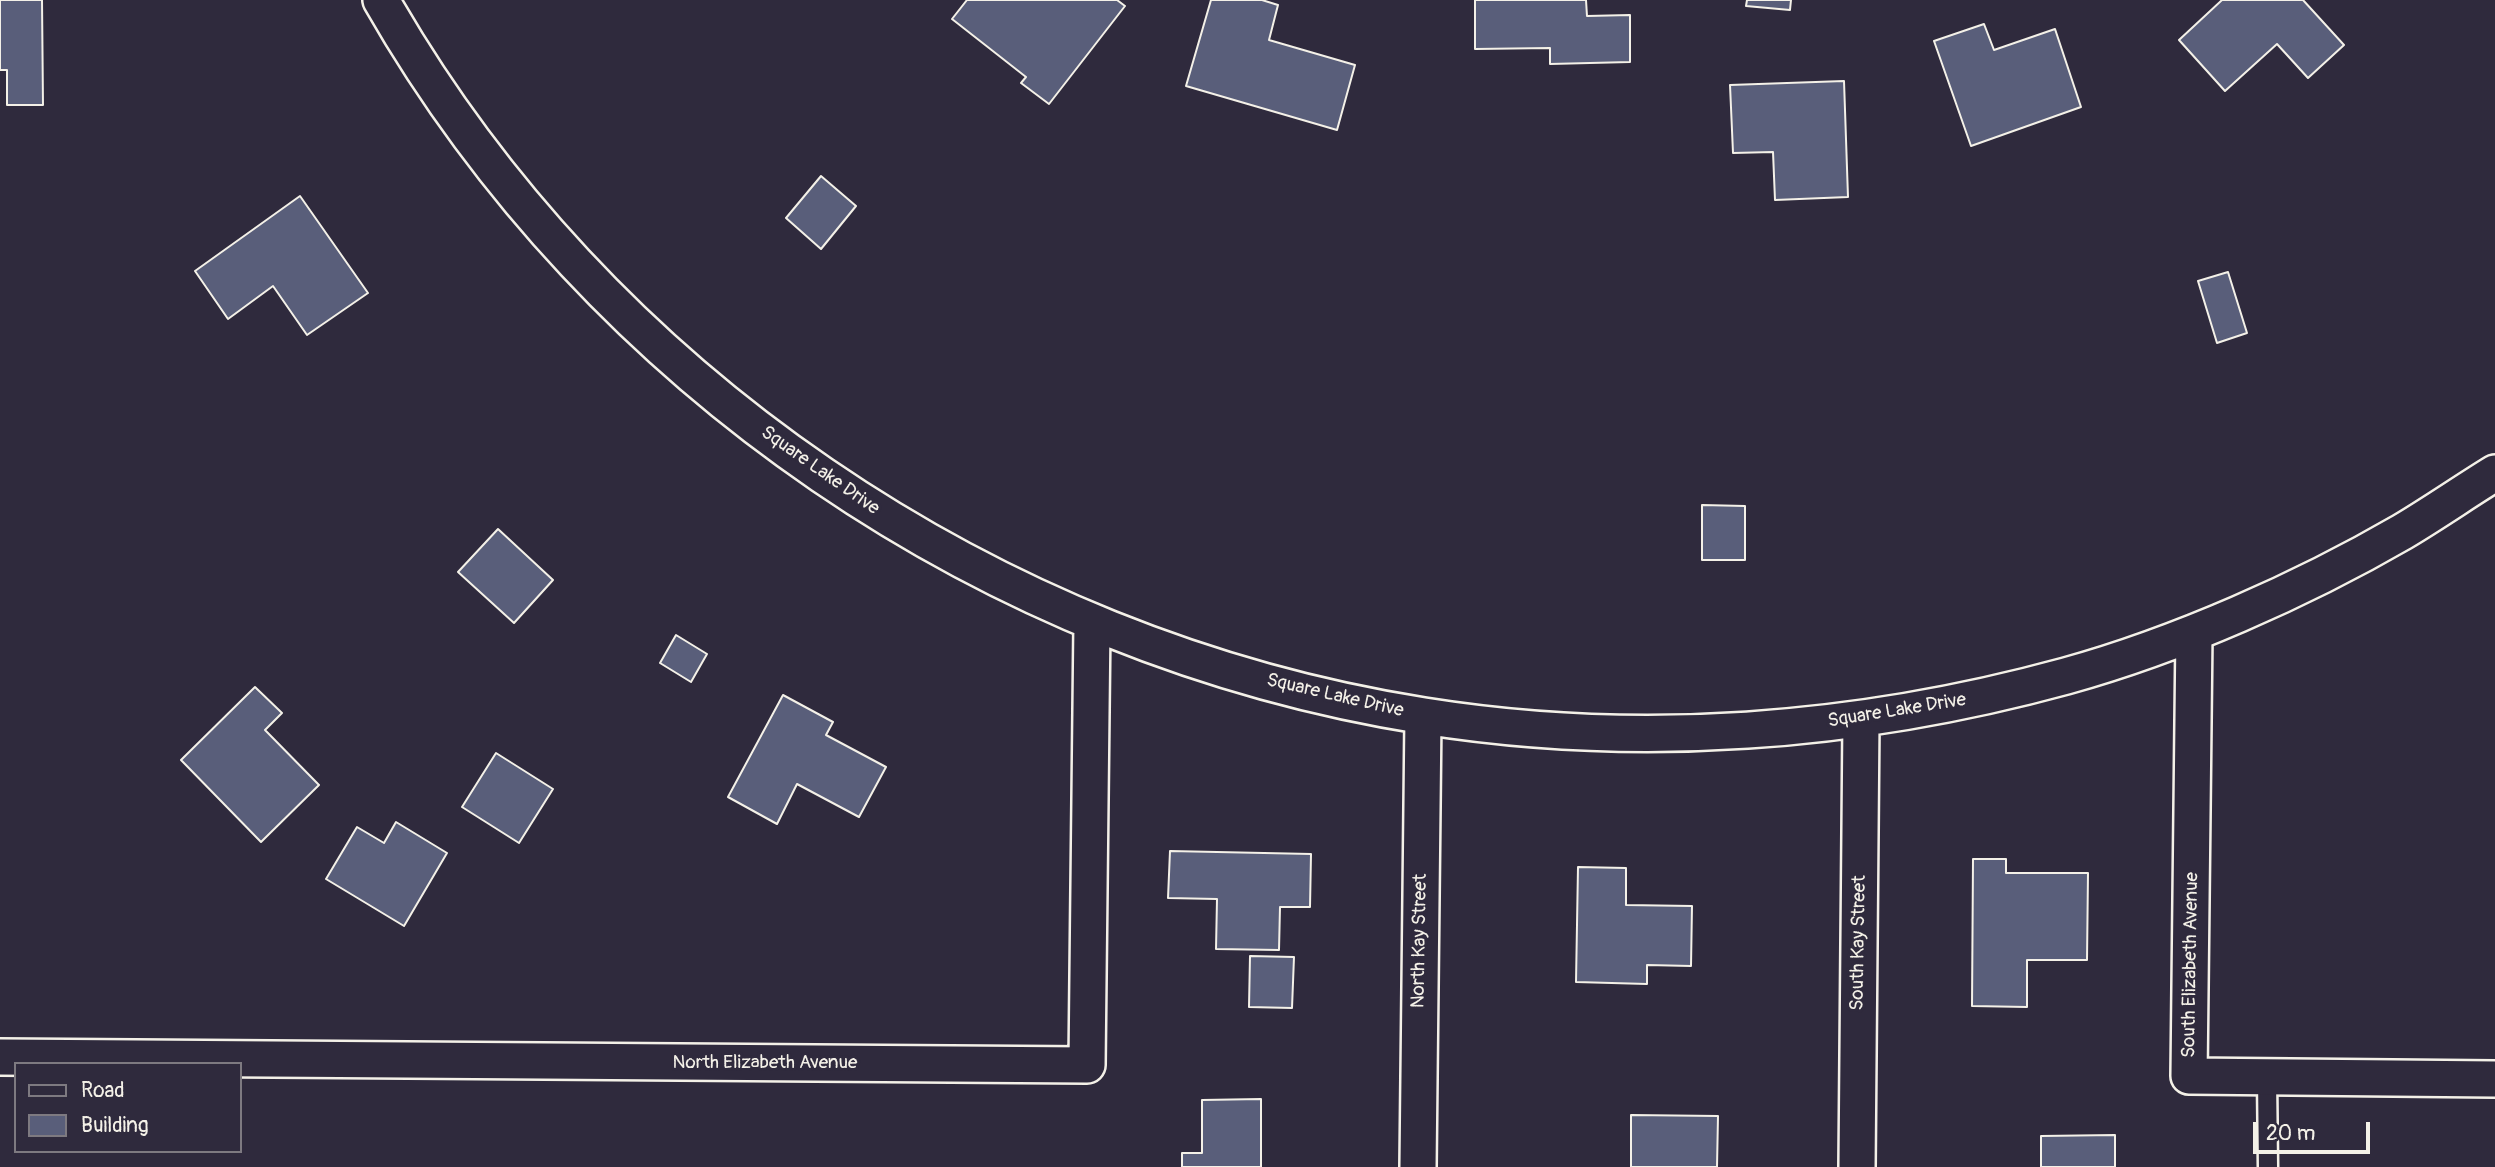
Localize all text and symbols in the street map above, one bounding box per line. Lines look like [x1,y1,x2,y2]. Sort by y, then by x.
street label: Square Lake Drive [756,422,884,520]
street label: Square Lake Drive [1264,669,1406,723]
street label: Square Lake Drive [1826,689,1968,733]
street label: South Elizabeth Avenue [2178,872,2204,1058]
street label: North Kay Street [1407,874,1433,1008]
street label: South Kay Street [1846,875,1872,1011]
street label: North Elizabeth Avenue [673,1052,857,1074]
legend [14,1062,242,1153]
text: Road [81,1077,125,1104]
scale bar [2257,1108,2374,1152]
text: Building [81,1112,148,1139]
text: 20 m [2266,1120,2315,1147]

